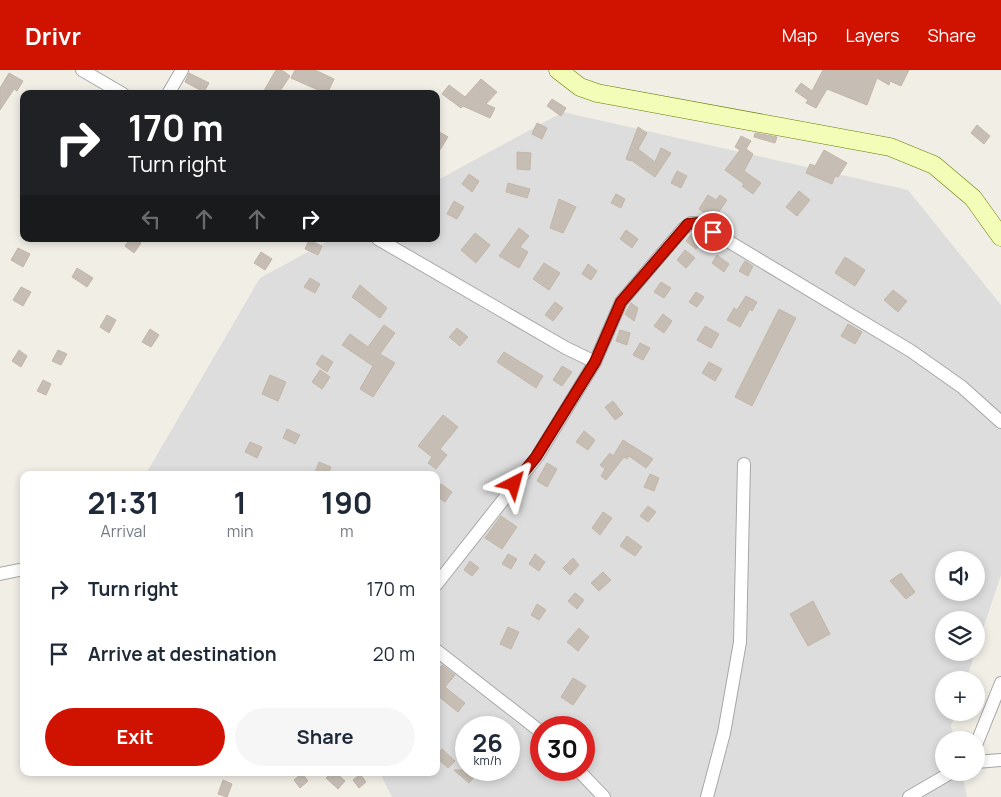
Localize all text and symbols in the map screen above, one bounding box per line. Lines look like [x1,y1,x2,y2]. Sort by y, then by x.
text: Drivr [25,19,81,52]
text: Map [782,23,817,47]
text: Layers [845,23,899,47]
text: Share [927,23,976,47]
text: 170 m [128,104,224,152]
icon: right [45,110,110,175]
text: Turn right [128,149,226,179]
icon: left [137,205,165,233]
icon: ahead [190,205,218,233]
icon: ahead [243,205,271,233]
icon: right [296,205,324,233]
pin [692,211,734,253]
icon: arrive [699,218,727,246]
position arrow [487,457,539,509]
text: 21:31 [87,482,159,523]
text: 1 [234,482,247,523]
text: 190 [321,482,373,523]
text: Arrival [101,520,146,542]
text: min [227,520,254,542]
text: m [340,520,354,542]
map controls [935,551,985,781]
button: sound [935,551,985,601]
icon: right [45,575,73,603]
text: Turn right [88,576,178,602]
text: 170 m [367,576,415,602]
button: layers [935,611,985,661]
icon: arrive [45,640,73,668]
text: Arrive at destination [88,641,277,667]
text: 20 m [373,641,415,667]
button: + [935,671,985,721]
button: Exit [45,708,225,766]
button: Share [235,708,415,766]
speed limit sign: 30 [530,716,595,781]
text: 26 [472,725,503,760]
button: − [935,731,985,781]
text: km/h [474,752,501,769]

